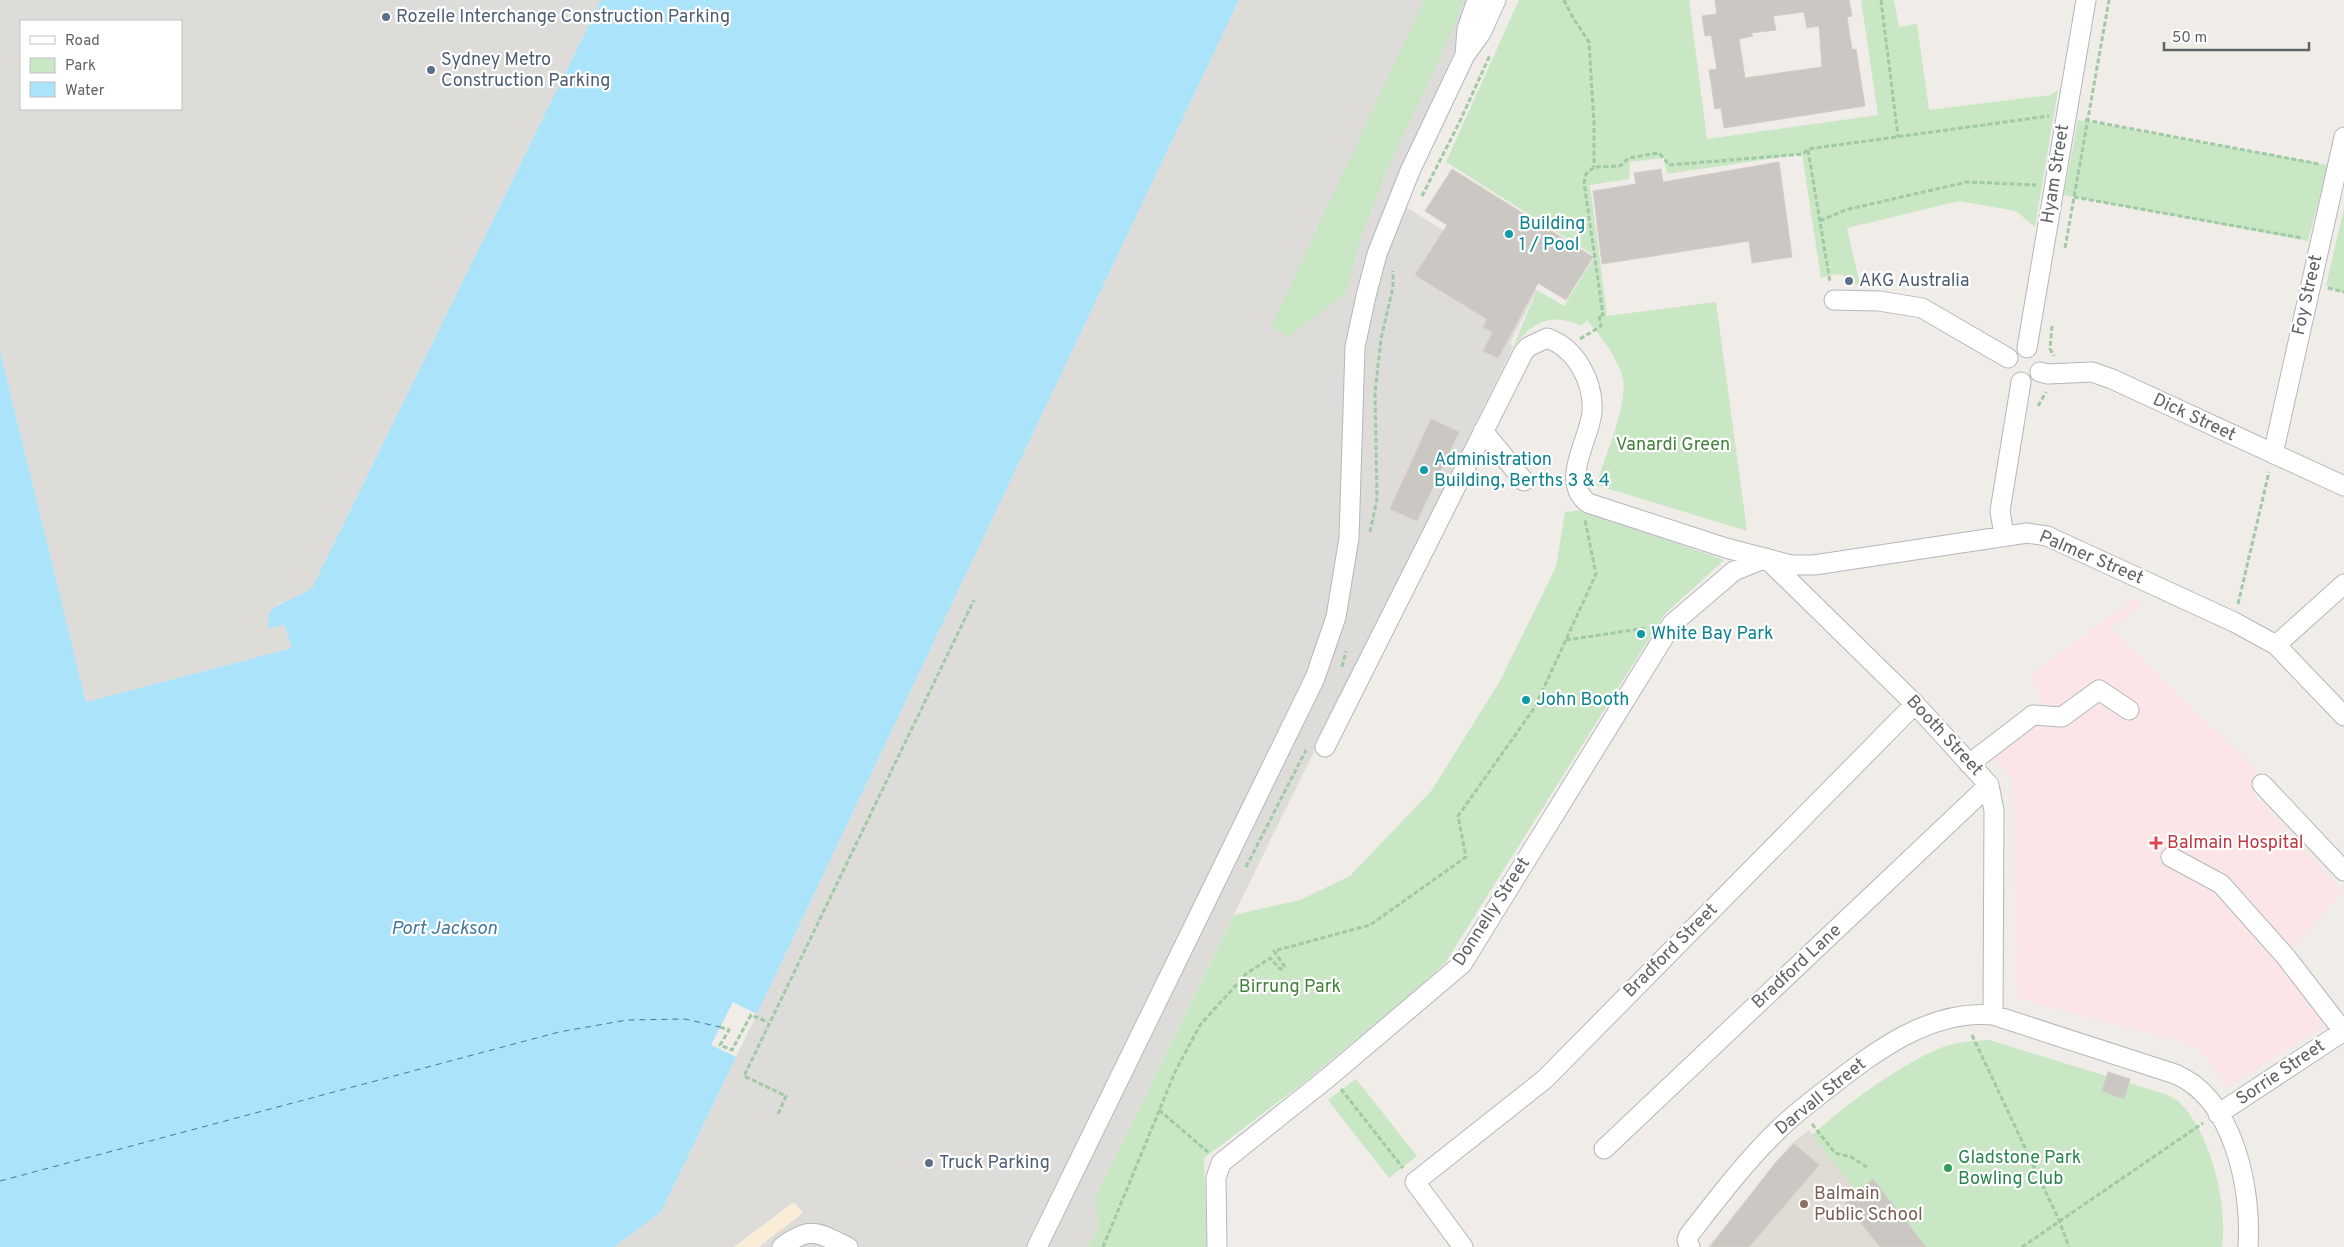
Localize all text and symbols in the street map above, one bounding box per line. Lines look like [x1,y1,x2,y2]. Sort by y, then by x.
place label: Rozelle Interchange Construction Parking [396,6,730,29]
marker: Rozelle Interchange Construction Parking [380,11,392,23]
legend [20,20,182,110]
scale bar [2164,20,2309,52]
text: 50 m [2172,29,2207,48]
text: Road [65,32,100,51]
place label: Sydney Metro Construction Parking [441,49,610,93]
text: Park [65,57,96,76]
marker: Sydney Metro Construction Parking [425,64,437,76]
text: Water [65,82,105,101]
street label: Hyam Street [2037,123,2075,225]
place label: Building 1 / Pool [1519,213,1585,257]
marker: Building 1 / Pool [1503,228,1515,240]
street label: Foy Street [2288,252,2328,338]
place label: AKG Australia [1859,270,1969,293]
marker: AKG Australia [1843,275,1855,287]
street label: Dick Street [2149,389,2239,447]
park label: Vanardi Green [1616,434,1730,457]
place label: Administration Building, Berths 3 & 4 [1434,449,1610,493]
marker: Administration Building, Berths 3 & 4 [1418,464,1430,476]
street label: Palmer Street [2035,526,2147,590]
place label: White Bay Park [1651,623,1774,646]
marker: White Bay Park [1635,628,1647,640]
place label: John Booth [1536,689,1629,712]
street label: Booth Street [1901,691,1987,781]
marker: John Booth [1520,694,1532,706]
place label: Balmain Hospital [2167,832,2303,855]
marker: Balmain Hospital [2149,836,2163,850]
street label: Donnelly Street [1448,853,1536,971]
street label: Bradford Street [1619,899,1723,1003]
water label: Port Jackson [391,917,498,941]
street label: Bradford Lane [1747,920,1847,1014]
park label: Birrung Park [1239,976,1341,999]
street label: Sorrie Street [2232,1035,2330,1111]
street label: Darvall Street [1771,1053,1871,1141]
place label: Gladstone Park Bowling Club [1958,1147,2081,1191]
place label: Truck Parking [939,1152,1050,1175]
marker: Truck Parking [923,1157,935,1169]
marker: Gladstone Park Bowling Club [1942,1162,1954,1174]
place label: Balmain Public School [1814,1183,1923,1227]
marker: Balmain Public School [1798,1198,1810,1210]

